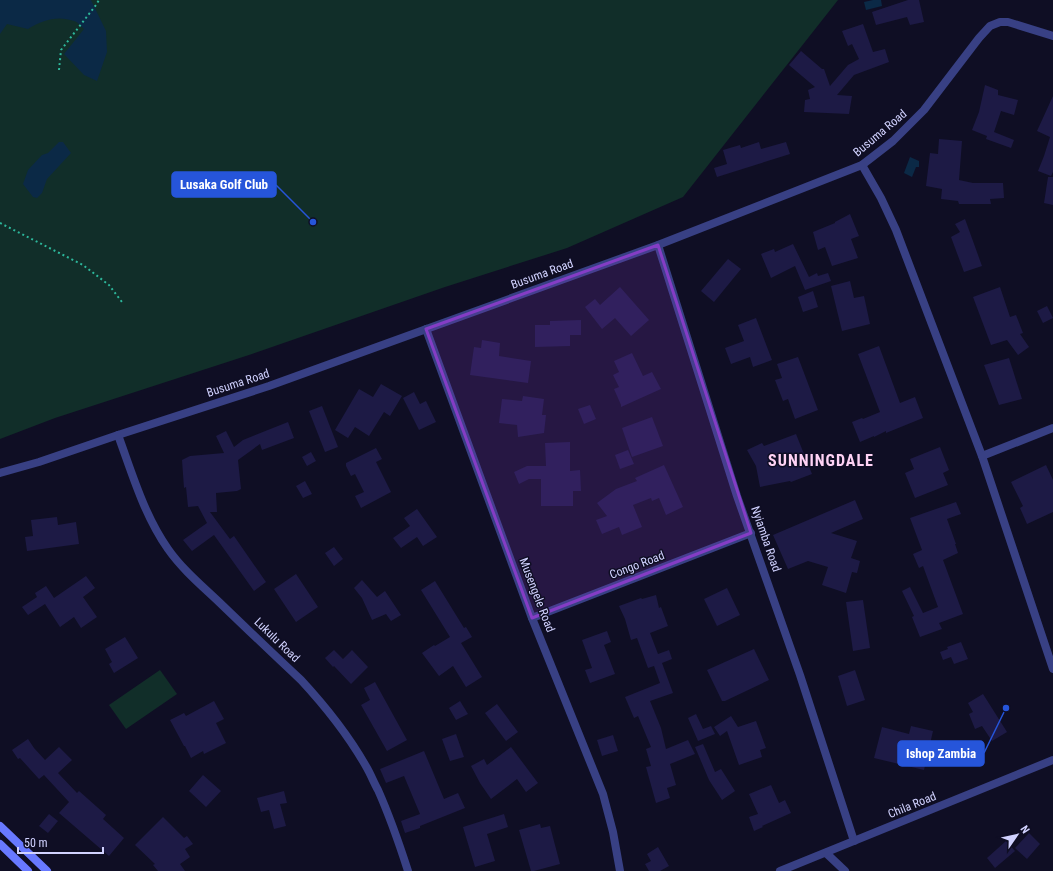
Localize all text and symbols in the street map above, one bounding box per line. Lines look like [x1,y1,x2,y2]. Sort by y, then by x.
street label: Busuma Road [851,107,910,159]
callout: Lusaka Golf Club [172,172,276,197]
text: Lusaka Golf Club [180,177,268,192]
street label: Busuma Road [509,256,575,292]
street label: Busuma Road [205,366,271,400]
district label: SUNNINGDALE [768,451,874,470]
street label: Nyiamba Road [748,504,784,574]
street label: Congo Road [608,548,666,582]
street label: Musengele Road [516,556,558,634]
street label: Lukulu Road [251,615,303,665]
callout: Ishop Zambia [898,741,984,766]
text: Ishop Zambia [906,746,976,761]
street label: Chila Road [886,789,938,821]
north arrow [997,815,1037,855]
text: N [1018,823,1032,836]
scale bar [18,829,103,855]
text: 50 m [24,836,48,850]

